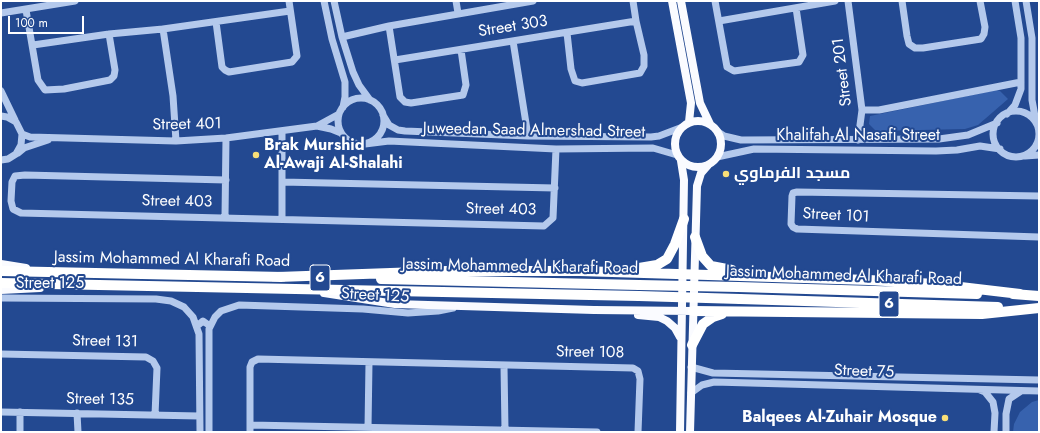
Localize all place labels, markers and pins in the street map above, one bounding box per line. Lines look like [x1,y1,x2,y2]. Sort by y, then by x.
place label: Brak Murshid Al-Awaji Al-Shalahi [264,136,403,174]
marker: Brak Murshid Al-Awaji Al-Shalahi [251,150,261,160]
place label: مسجد الفرماوي [734,164,850,184]
marker: مسجد الفرماوي [721,169,731,179]
place label: Balqees Al-Zuhair Mosque [742,408,937,428]
marker: Balqees Al-Zuhair Mosque [940,413,950,423]

